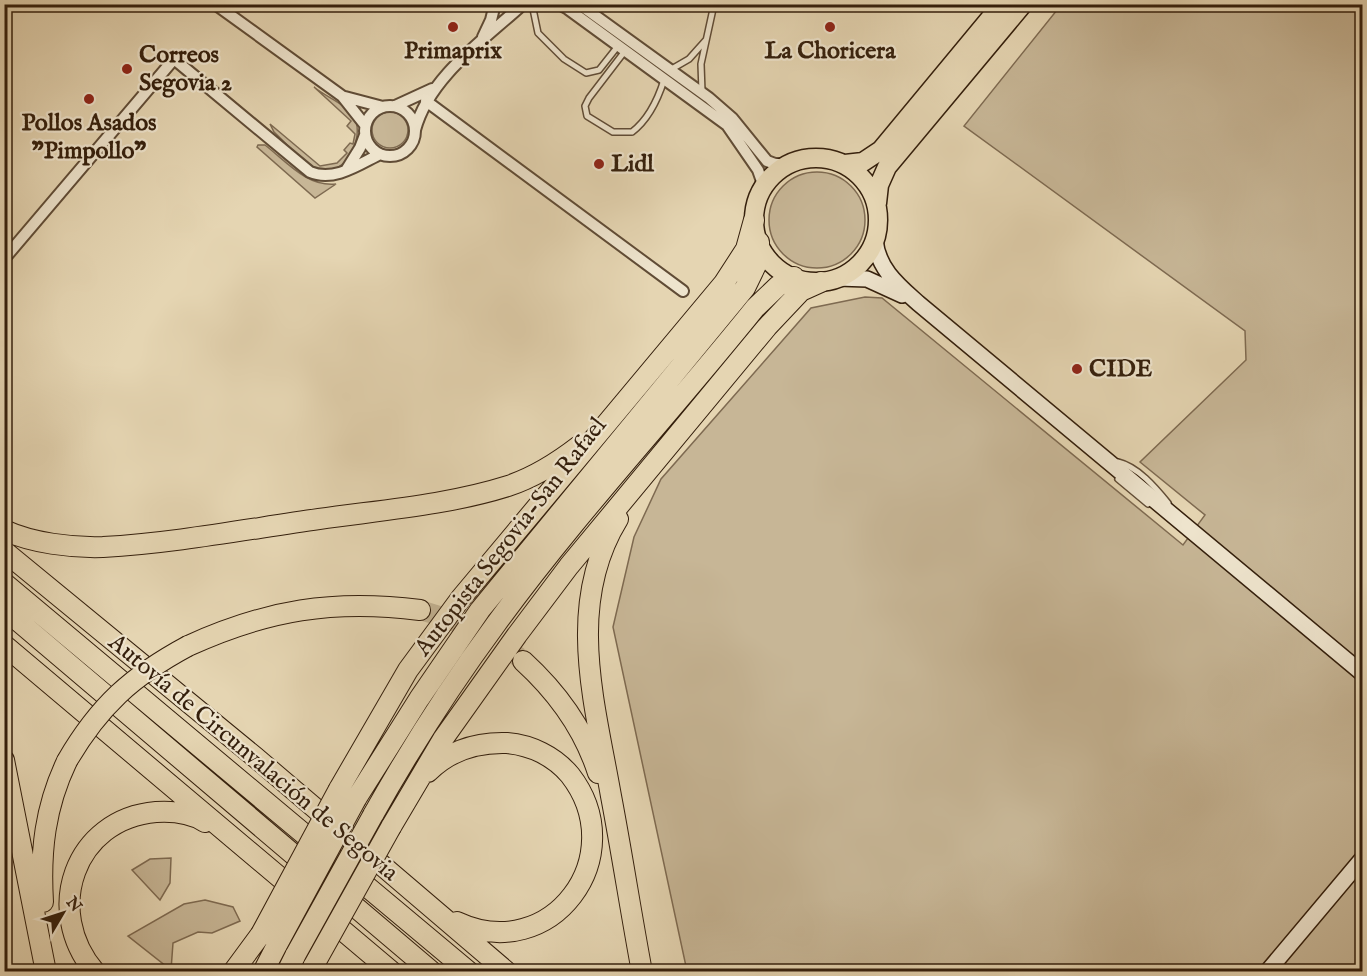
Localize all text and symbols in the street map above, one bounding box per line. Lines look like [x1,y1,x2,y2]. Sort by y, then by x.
marker: Primaprix [446,20,460,34]
marker: La Choricera [823,20,837,34]
place label: Primaprix [404,36,502,67]
place label: La Choricera [764,36,896,67]
place label: Correos Segovia 2 [139,40,232,99]
marker: Correos Segovia 2 [120,62,134,76]
marker: Pollos Asados "Pimpollo" [82,92,96,106]
place label: Pollos Asados "Pimpollo" [21,108,157,167]
place label: Lidl [611,149,654,180]
marker: Lidl [592,157,606,171]
place label: CIDE [1089,354,1152,385]
marker: CIDE [1070,362,1084,376]
street label: Autopista Segovia-San Rafael [407,411,614,663]
street label: Autovía de Circunvalación de Segovia [101,627,405,889]
north arrow [33,883,93,943]
text: N [60,892,85,917]

